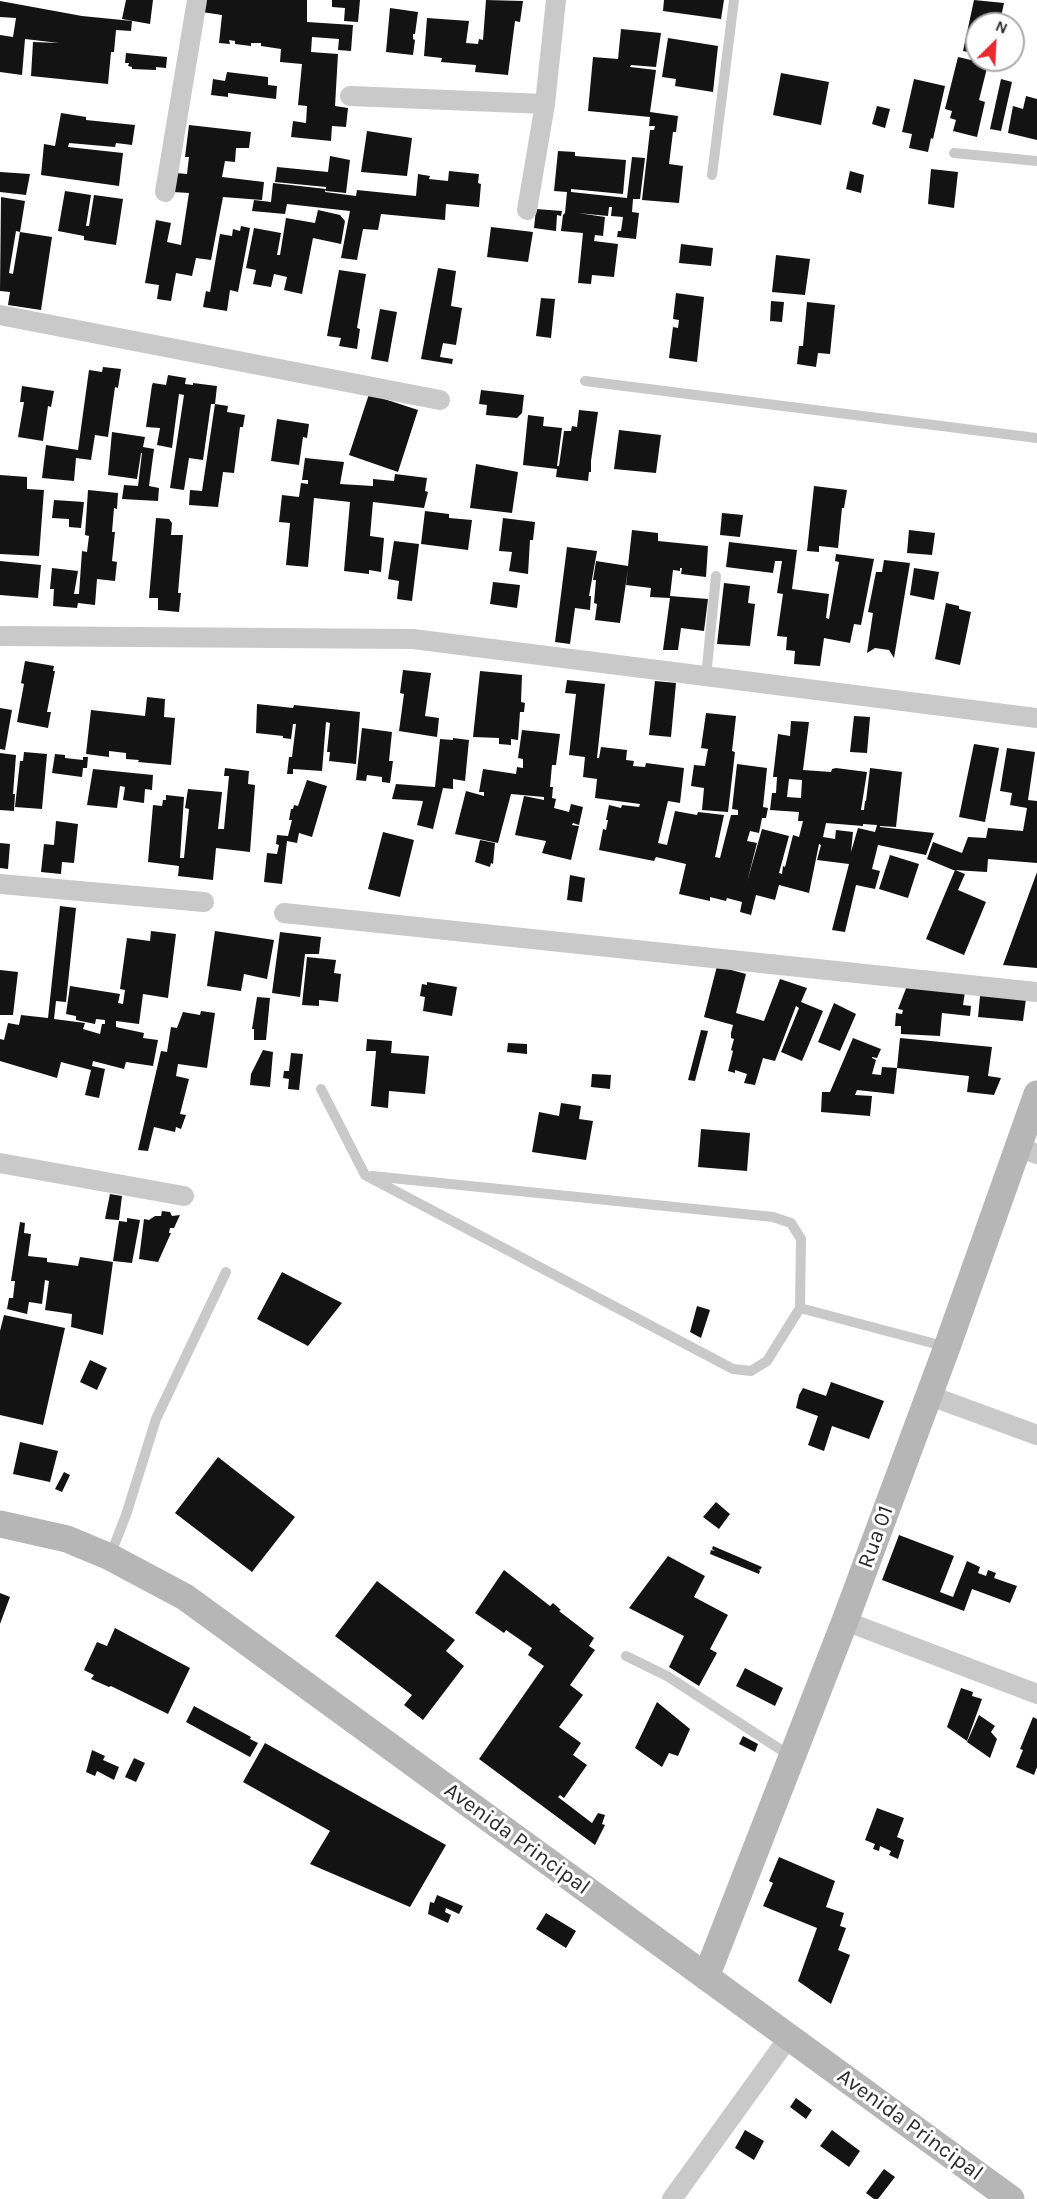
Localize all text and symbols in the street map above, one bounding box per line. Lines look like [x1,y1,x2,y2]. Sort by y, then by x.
north arrow [965,12,1025,72]
text: N [993,16,1011,38]
street label: Rua 01 [853,1502,899,1572]
street label: Avenida Principal [439,1777,595,1901]
street label: Avenida Principal [832,2063,988,2187]

